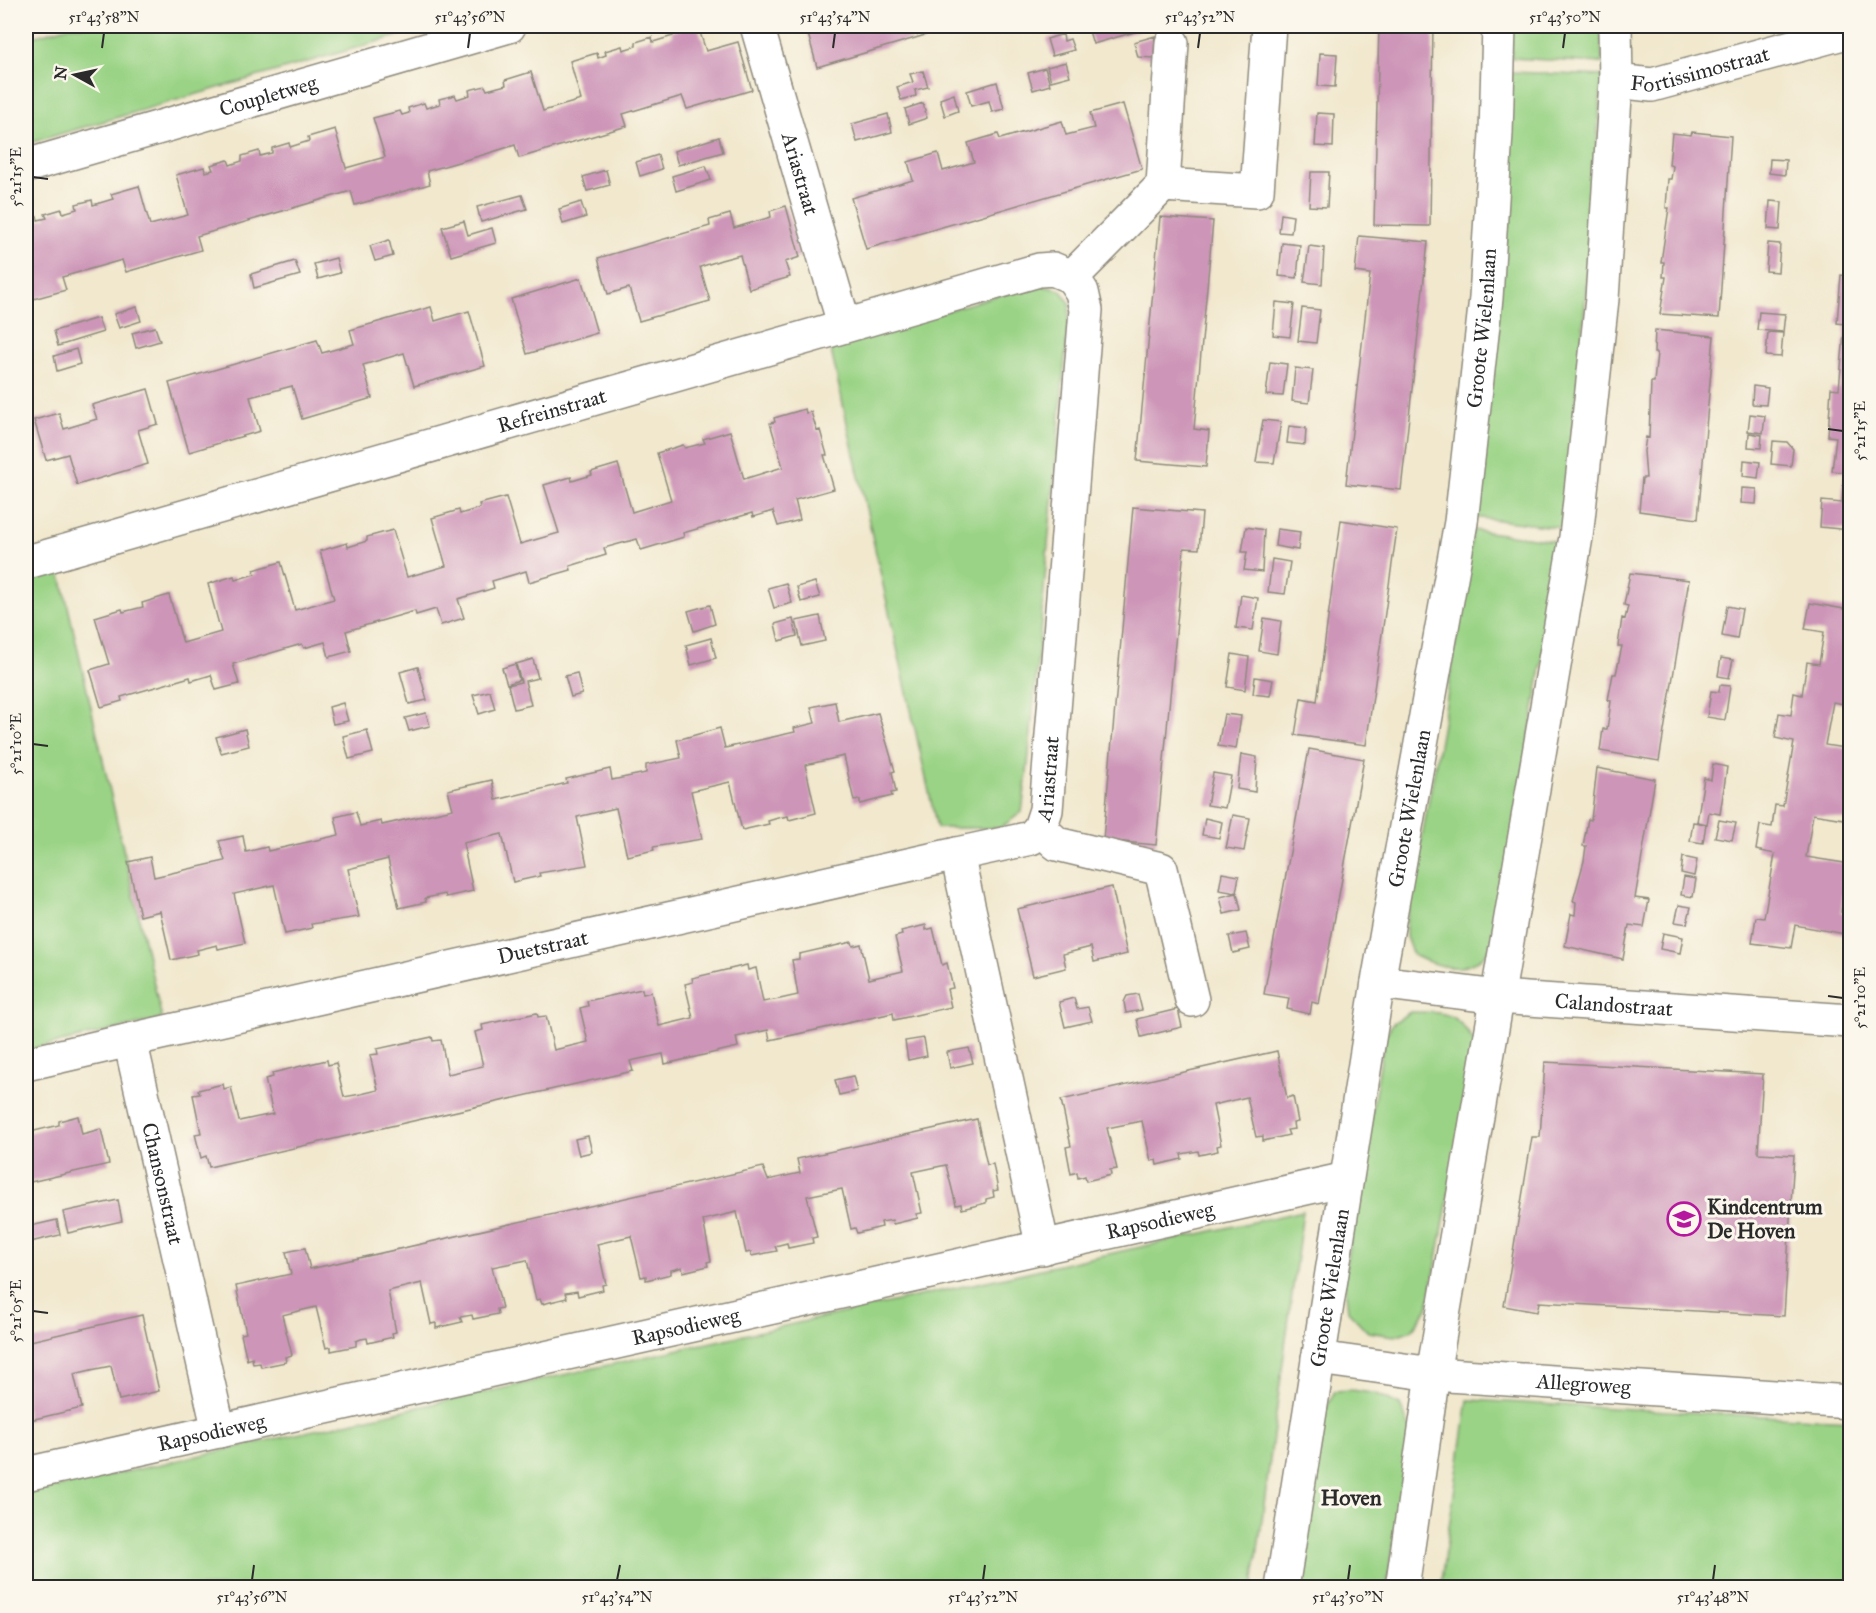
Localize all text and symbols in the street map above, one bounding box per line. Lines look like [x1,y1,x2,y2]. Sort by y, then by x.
text: 51°43'58"N [68,8,140,26]
text: 51°43'56"N [435,8,506,26]
text: 51°43'54"N [799,8,871,26]
text: 51°43'52"N [1165,8,1236,26]
text: 51°43'50"N [1529,8,1601,26]
street label: Fortissimostraat [1629,40,1773,98]
north arrow [45,45,105,105]
text: N [50,65,71,81]
street label: Coupletweg [216,69,320,122]
street label: Ariastraat [776,129,825,219]
text: 5°21'15"E [7,147,25,207]
street label: Groote Wielenlaan [1461,248,1502,409]
street label: Refreinstraat [494,382,610,439]
text: 5°21'15"E [1851,401,1869,461]
text: 5°21'10"E [7,713,25,775]
street label: Groote Wielenlaan [1382,727,1436,890]
street label: Ariastraat [1030,735,1065,825]
street label: Duetstraat [495,924,591,970]
text: 5°21'10"E [1851,967,1869,1029]
street label: Calandostraat [1554,988,1674,1022]
street label: Chansonstraat [136,1120,189,1248]
place label: Kindcentrum De Hoven [1707,1194,1823,1244]
street label: Rapsodieweg [1104,1196,1217,1245]
school or university icon: Kindcentrum De Hoven [1666,1201,1702,1237]
street label: Groote Wielenlaan [1304,1207,1355,1369]
text: 5°21'05"E [7,1279,25,1342]
street label: Rapsodieweg [629,1302,742,1351]
street label: Allegroweg [1535,1368,1632,1400]
street label: Rapsodieweg [155,1408,268,1457]
district label: Hoven [1320,1484,1382,1511]
text: 51°43'56"N [217,1588,288,1606]
text: 51°43'54"N [581,1588,653,1606]
text: 51°43'52"N [948,1588,1019,1606]
text: 51°43'50"N [1312,1588,1384,1606]
text: 51°43'48"N [1677,1588,1750,1606]

